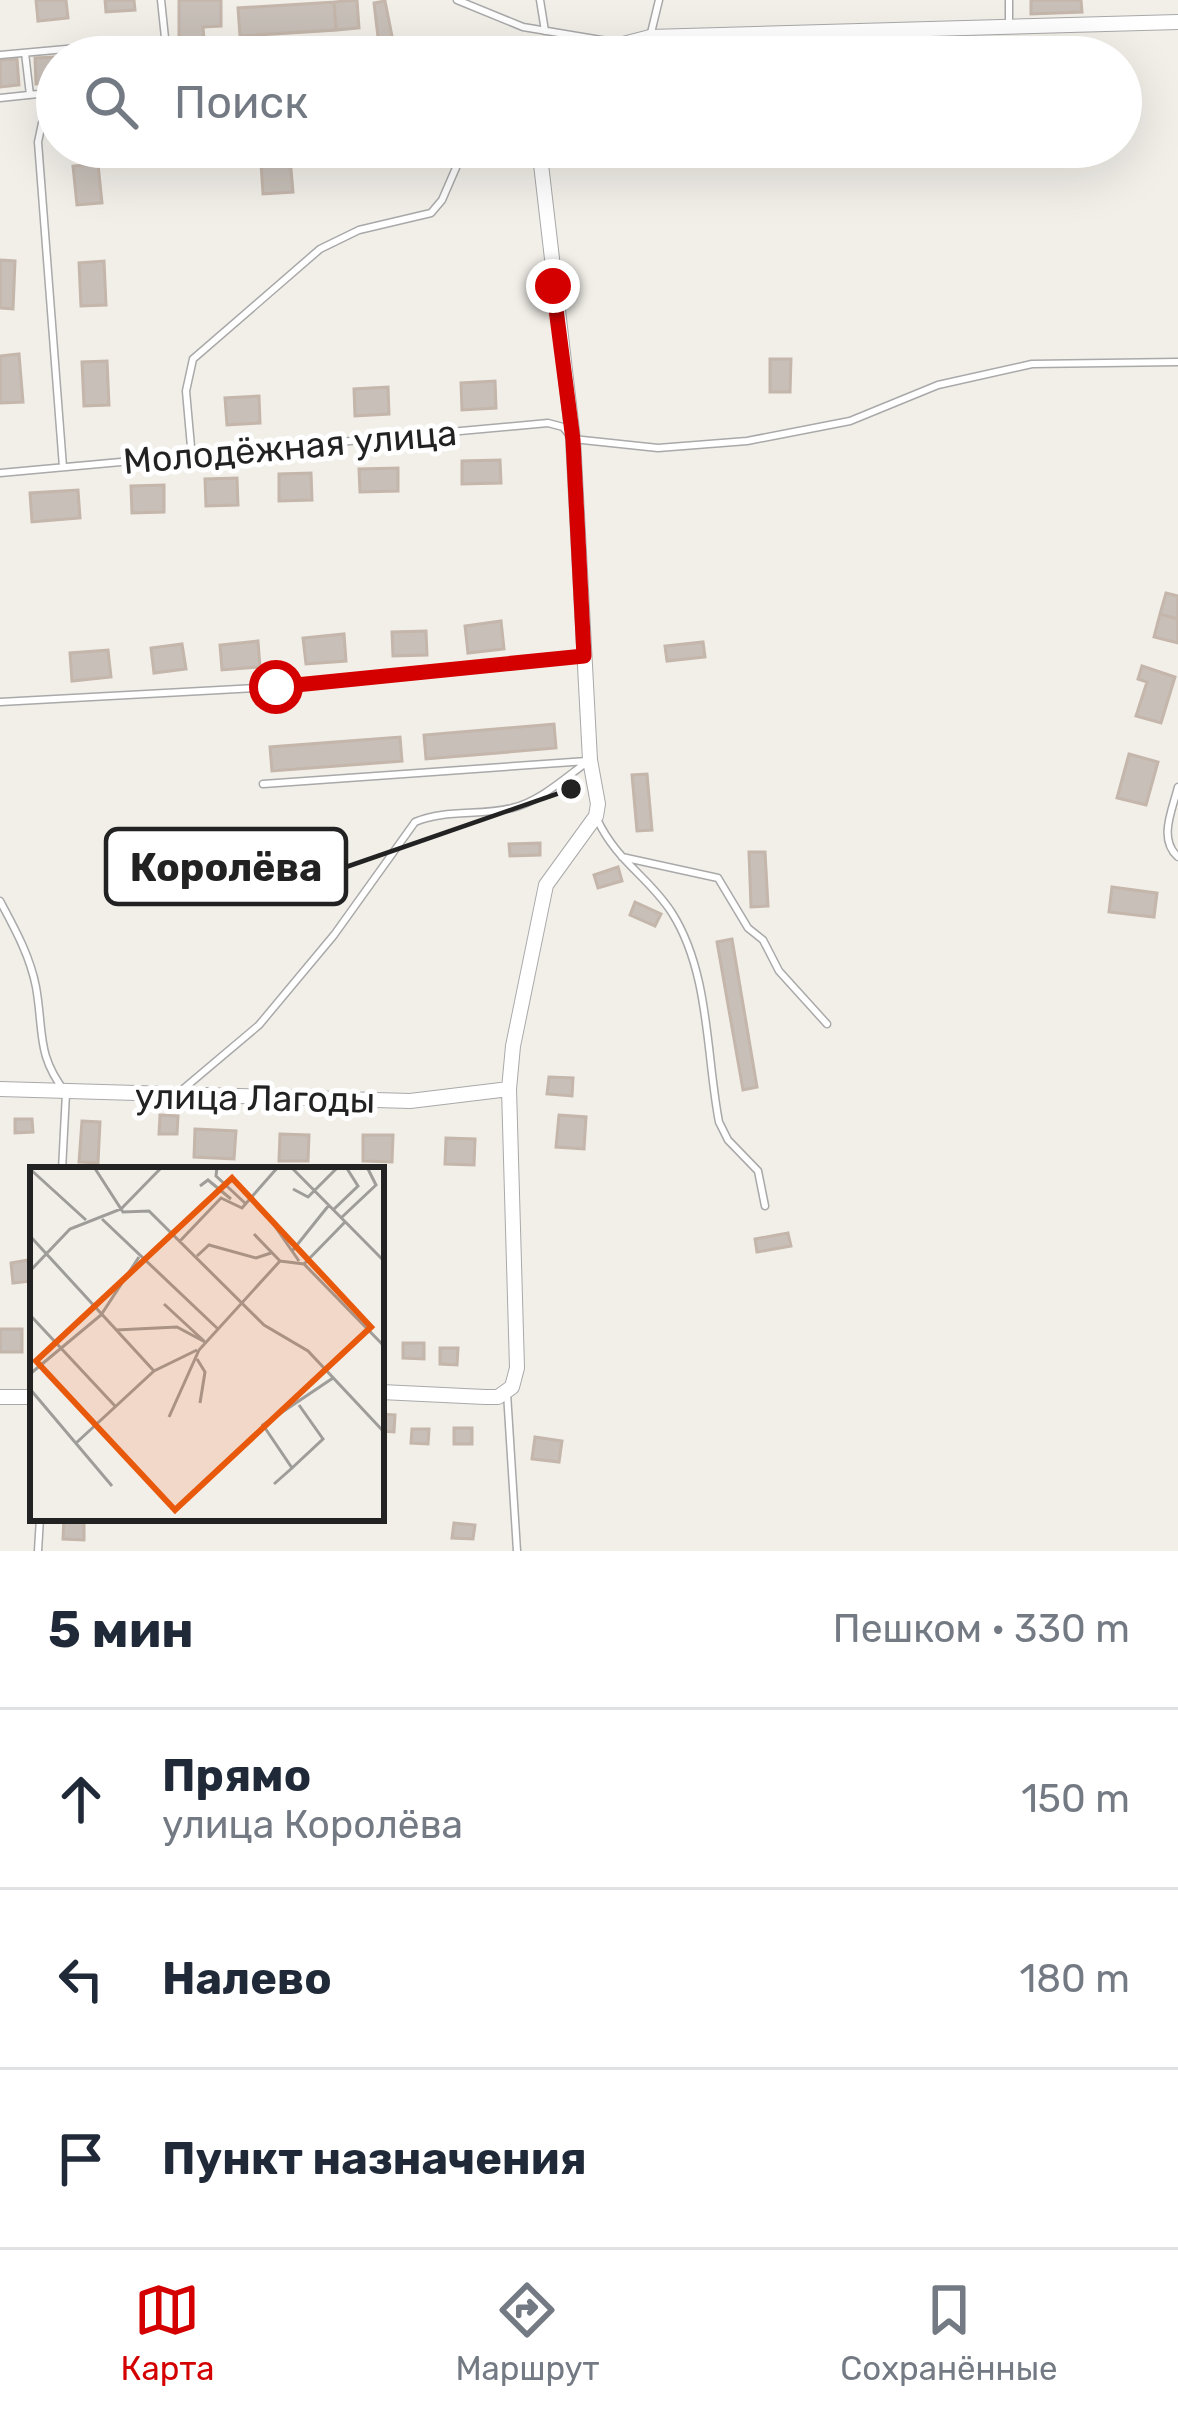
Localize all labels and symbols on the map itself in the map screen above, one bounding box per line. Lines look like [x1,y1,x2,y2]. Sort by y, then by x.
route end [526,259,580,313]
street label: Молодёжная улица [121,411,459,483]
route start [249,660,303,714]
callout: Королёва [106,829,346,904]
text: Королёва [130,845,322,891]
street label: улица Лагоды [134,1074,376,1122]
inset map [30,1167,384,1521]

